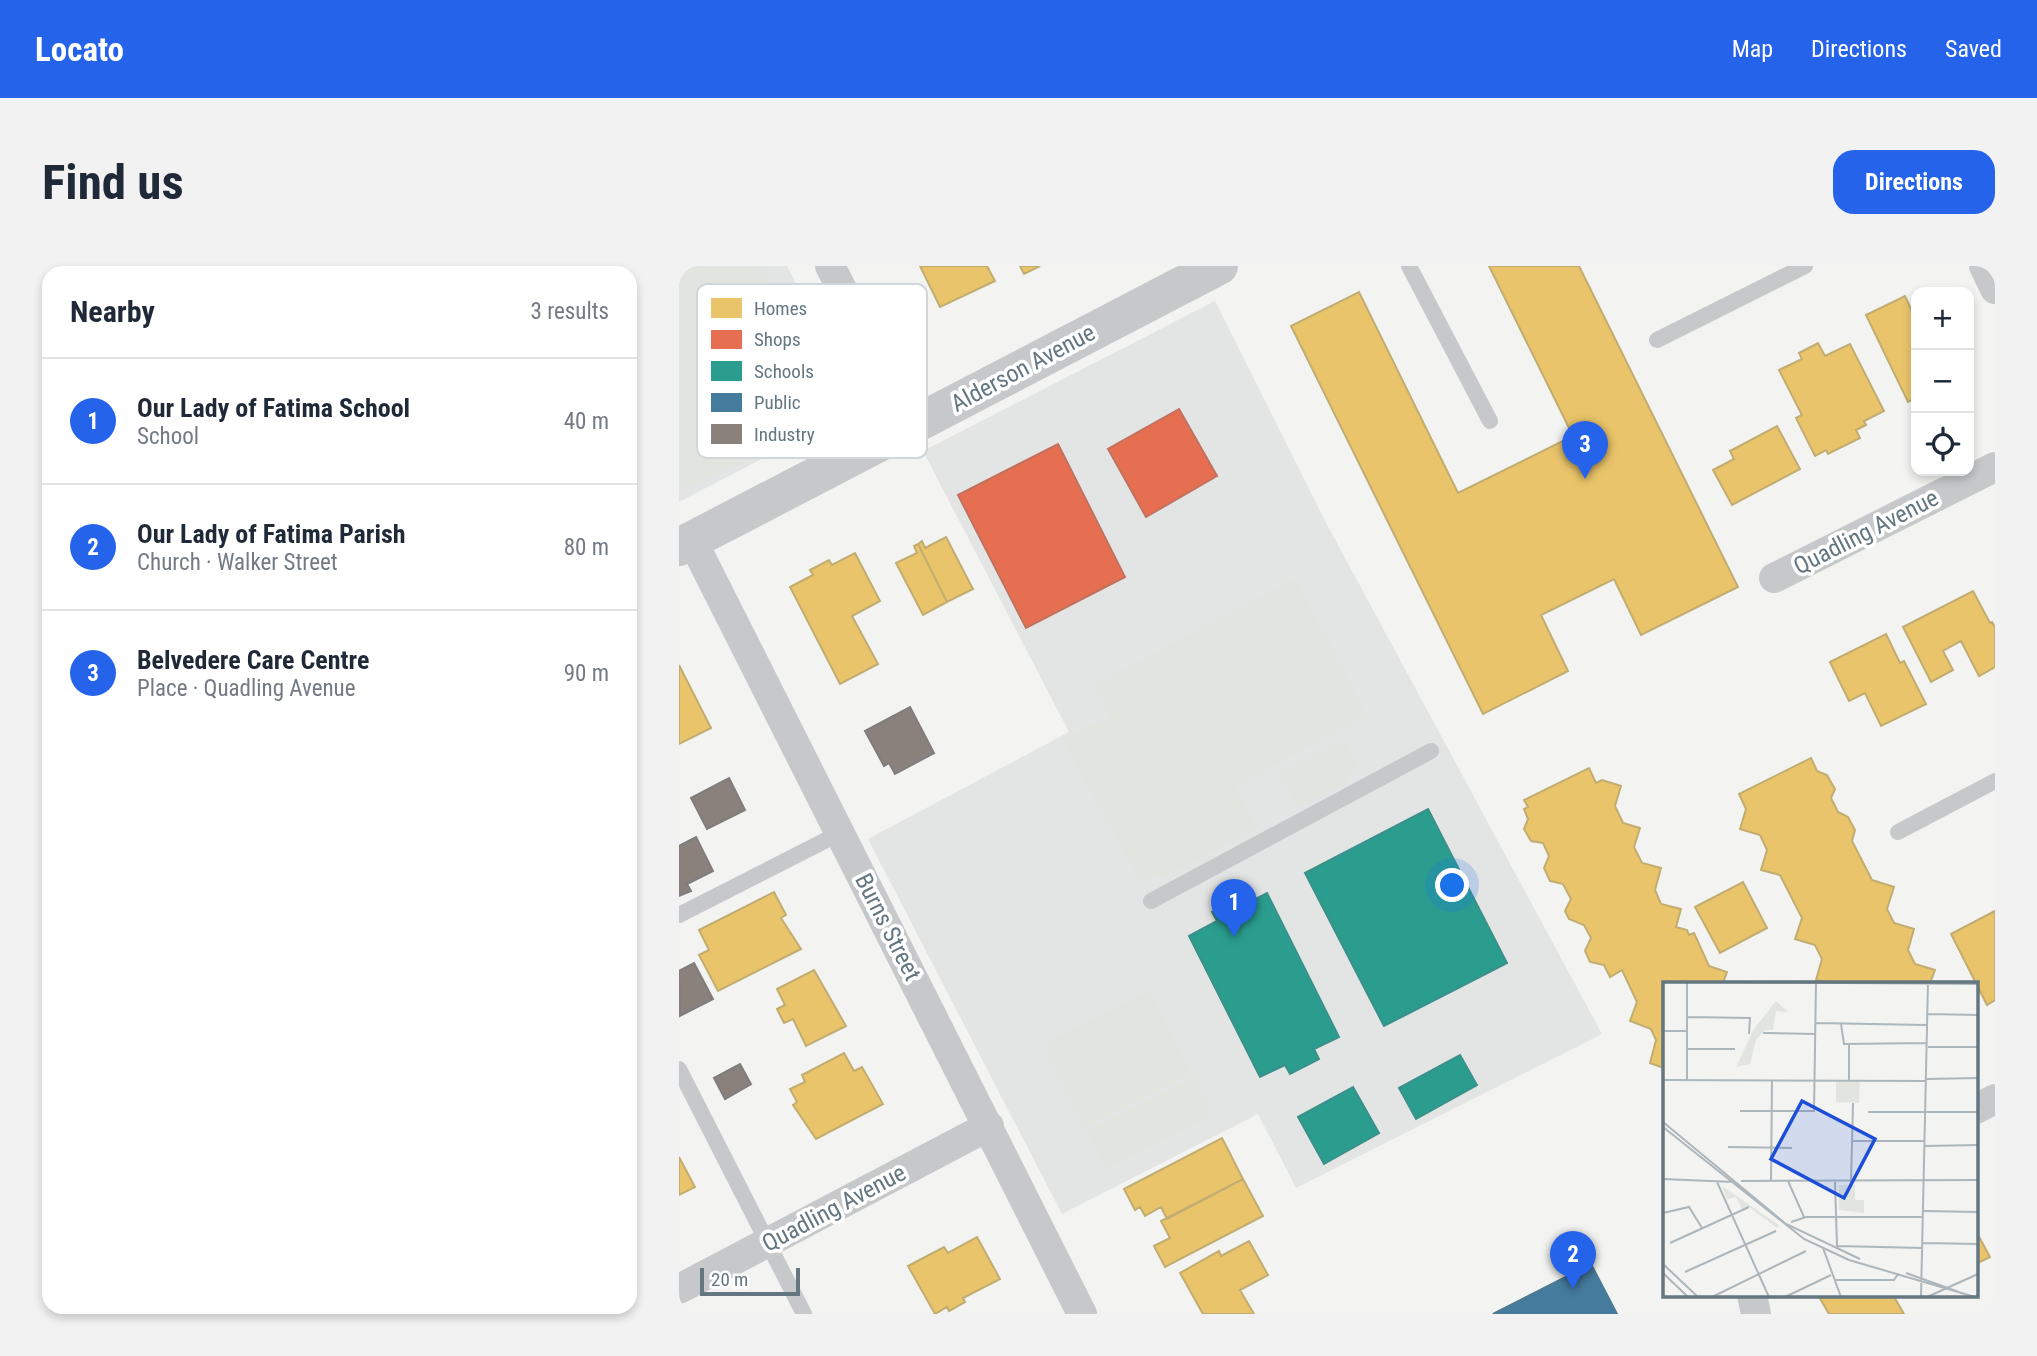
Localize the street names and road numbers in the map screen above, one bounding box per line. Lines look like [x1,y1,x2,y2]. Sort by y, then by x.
street label: Alderson Avenue [946,318,1100,418]
street label: Quadling Avenue [1789,484,1943,580]
street label: Burns Street [849,869,927,985]
street label: Quadling Avenue [757,1158,911,1258]

